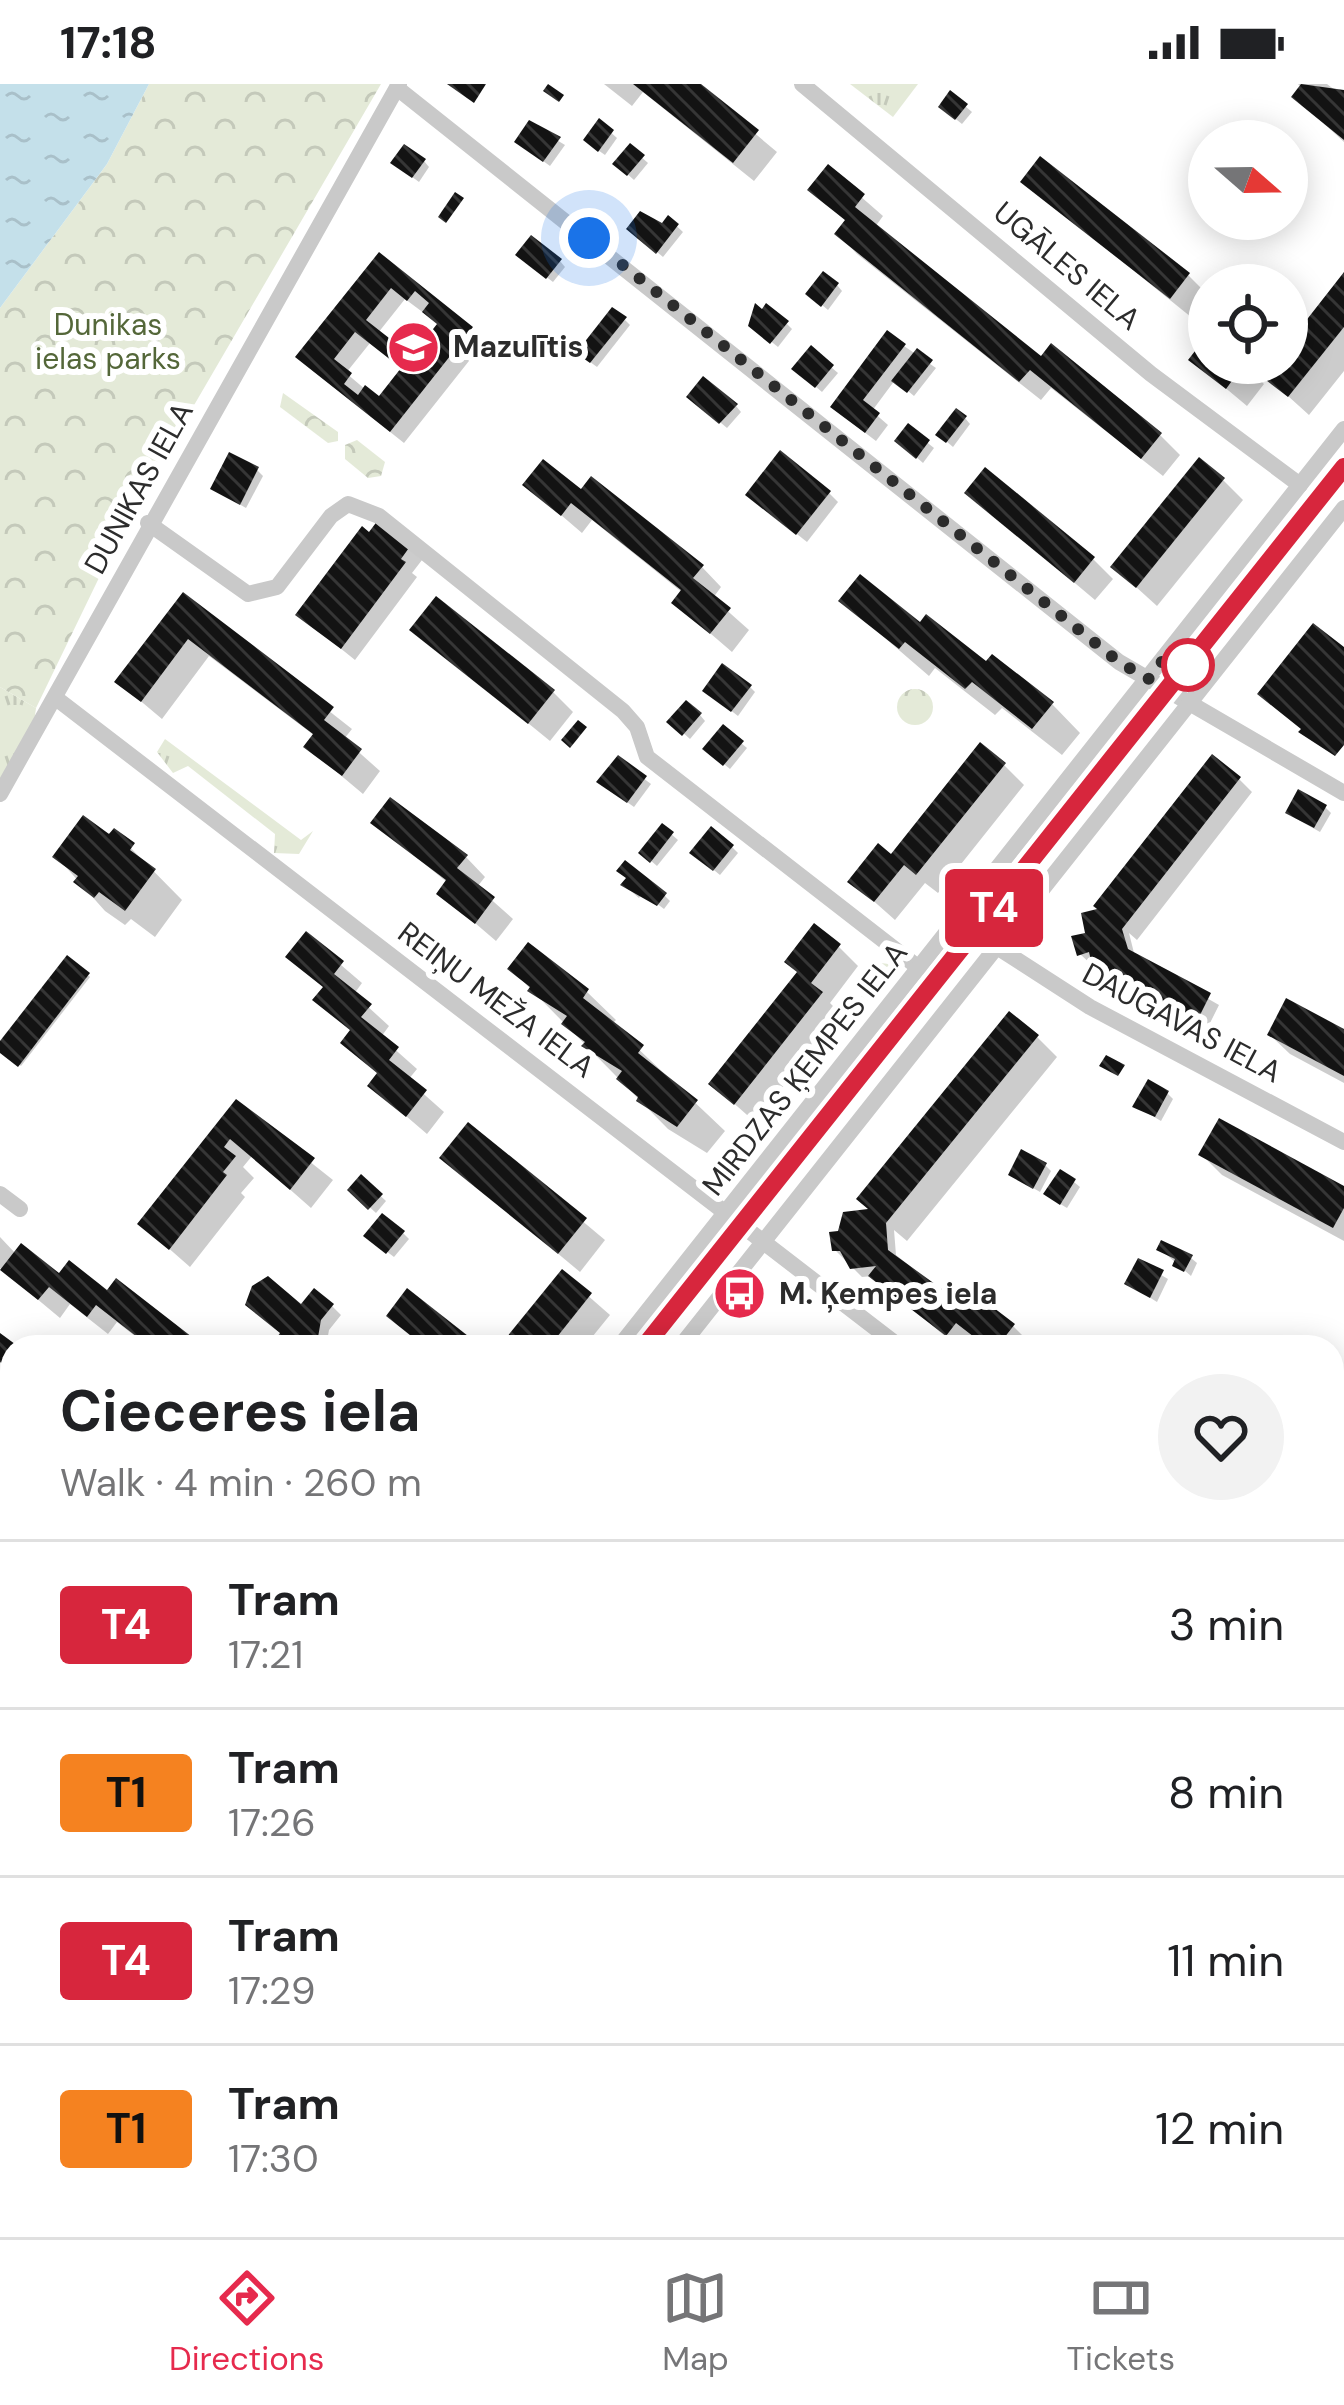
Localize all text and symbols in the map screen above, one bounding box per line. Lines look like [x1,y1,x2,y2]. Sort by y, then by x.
text: 17:18 [60,13,157,72]
north arrow [1188,120,1308,240]
map controls [1188,120,1308,384]
street label: UGĀLES IELA [986,193,1149,339]
your location [559,208,619,268]
button: locate [1188,264,1308,384]
park label: Dunikas ielas parks [35,305,181,378]
school or university icon: Mazulītis [386,319,442,375]
place label: Mazulītis [453,327,584,366]
street label: DUNIKAS IELA [75,395,202,581]
unlabelled marker [1163,640,1213,690]
line badge: T4 [940,869,1048,947]
text: T4 [969,880,1019,935]
street label: REIŅU MEŽA IELA [390,913,602,1086]
street label: MIRDZAS ĶEMPES IELA [693,934,916,1203]
street label: DAUGAVAS IELA [1076,954,1288,1091]
bus stop icon: M. Ķempes iela [712,1266,768,1322]
place label: M. Ķempes iela [779,1274,997,1313]
text: Cieceres iela [60,1374,420,1449]
button: heart [1158,1374,1284,1500]
text: Walk · 4 min · 260 m [60,1457,422,1508]
text: Tram [228,1570,340,1629]
text: 3 min [1169,1595,1284,1654]
text: T4 [101,1597,151,1652]
text: 17:21 [228,1629,304,1680]
text: Tram [228,1738,340,1797]
text: 8 min [1168,1763,1284,1822]
text: T1 [106,1765,146,1820]
text: 17:26 [228,1797,316,1848]
text: Tram [228,1906,340,1965]
text: 11 min [1167,1931,1284,1990]
text: T4 [101,1933,151,1988]
text: 17:29 [228,1965,315,2016]
text: Tram [228,2074,340,2133]
text: 12 min [1155,2099,1284,2158]
text: T1 [106,2101,146,2156]
text: 17:30 [228,2133,319,2184]
tab: Directions [169,2265,324,2380]
tab: Map [662,2265,729,2380]
tab: Tickets [1067,2265,1175,2380]

